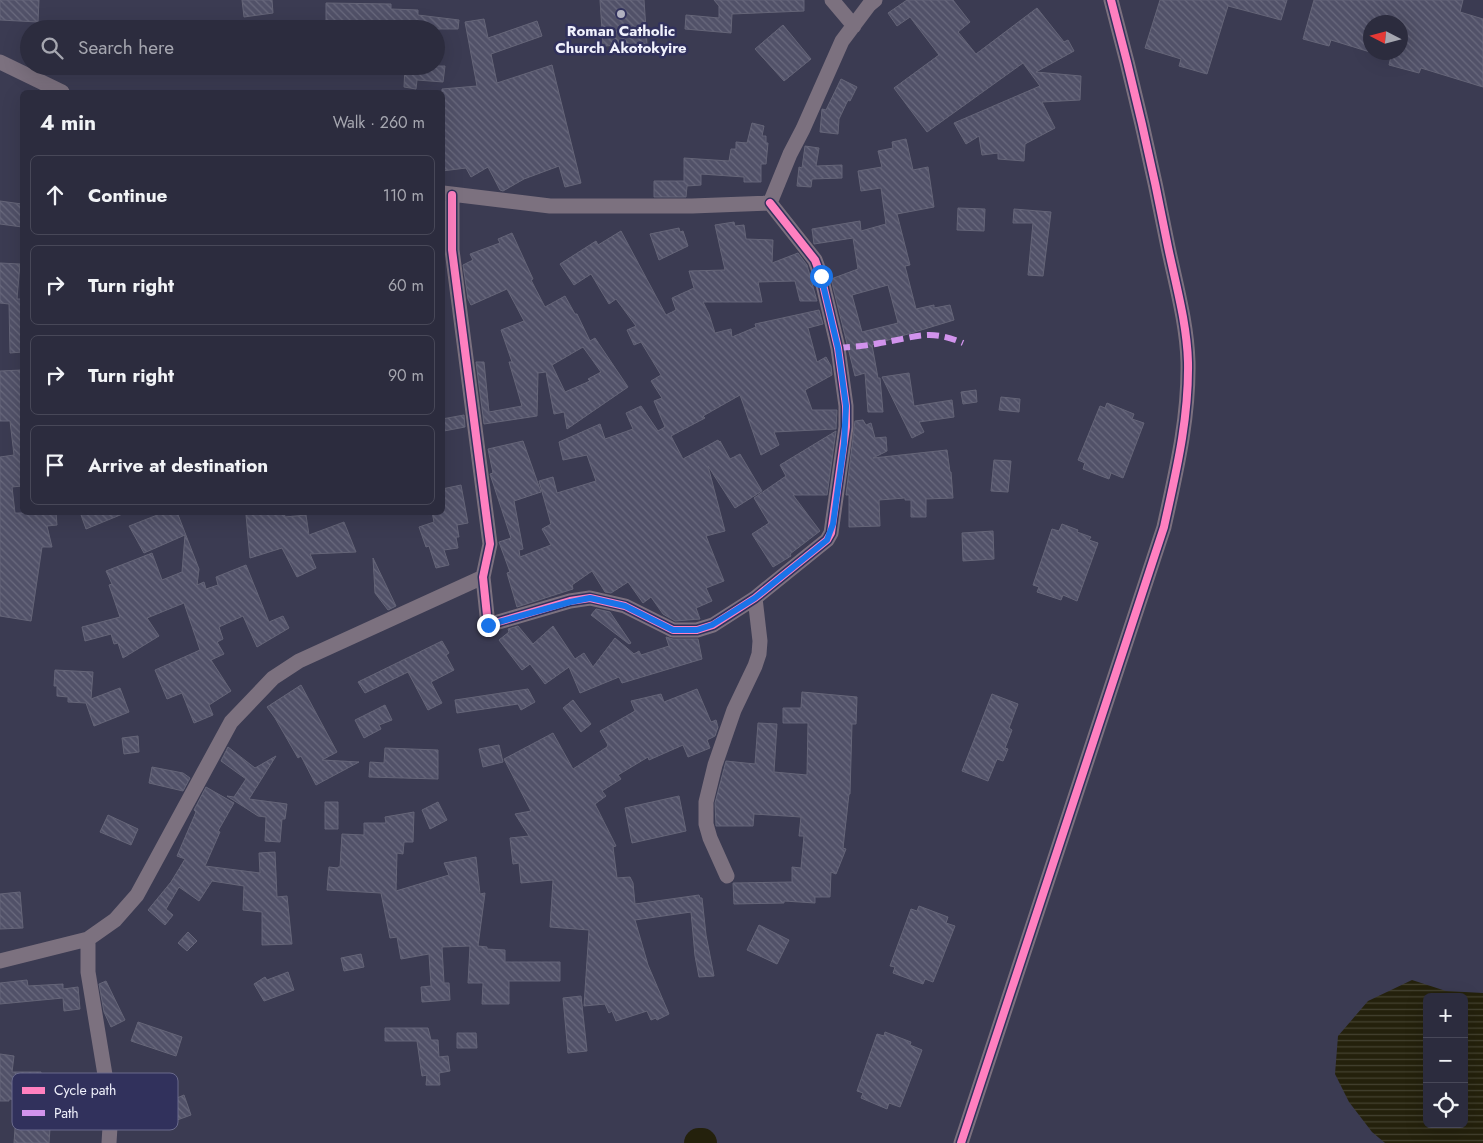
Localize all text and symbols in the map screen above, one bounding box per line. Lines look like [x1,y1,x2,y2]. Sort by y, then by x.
marker: Roman Catholic Church Akotokyire [615,8,627,20]
north arrow [1363,15,1408,60]
search box [20,20,445,75]
place label: Roman Catholic Church Akotokyire [555,20,687,59]
icon: search [38,34,66,62]
text: Search here [78,34,174,61]
text: 4 min [40,108,96,138]
text: Walk · 260 m [333,111,425,134]
icon: ahead [41,181,69,209]
text: Continue [88,182,167,209]
text: 110 m [383,184,424,207]
route start [810,265,833,288]
icon: right [41,271,69,299]
text: Turn right [88,272,174,299]
text: 60 m [388,274,424,297]
icon: right [41,361,69,389]
text: Turn right [88,362,174,389]
text: 90 m [388,364,424,387]
icon: arrive [41,451,69,479]
text: Arrive at destination [88,452,268,479]
route end [477,614,500,637]
map controls [1423,993,1468,1128]
button: + [1423,993,1468,1038]
button: − [1423,1038,1468,1083]
legend [12,1073,178,1130]
text: Cycle path [54,1080,116,1100]
button: locate [1423,1083,1468,1128]
text: Path [54,1103,79,1123]

